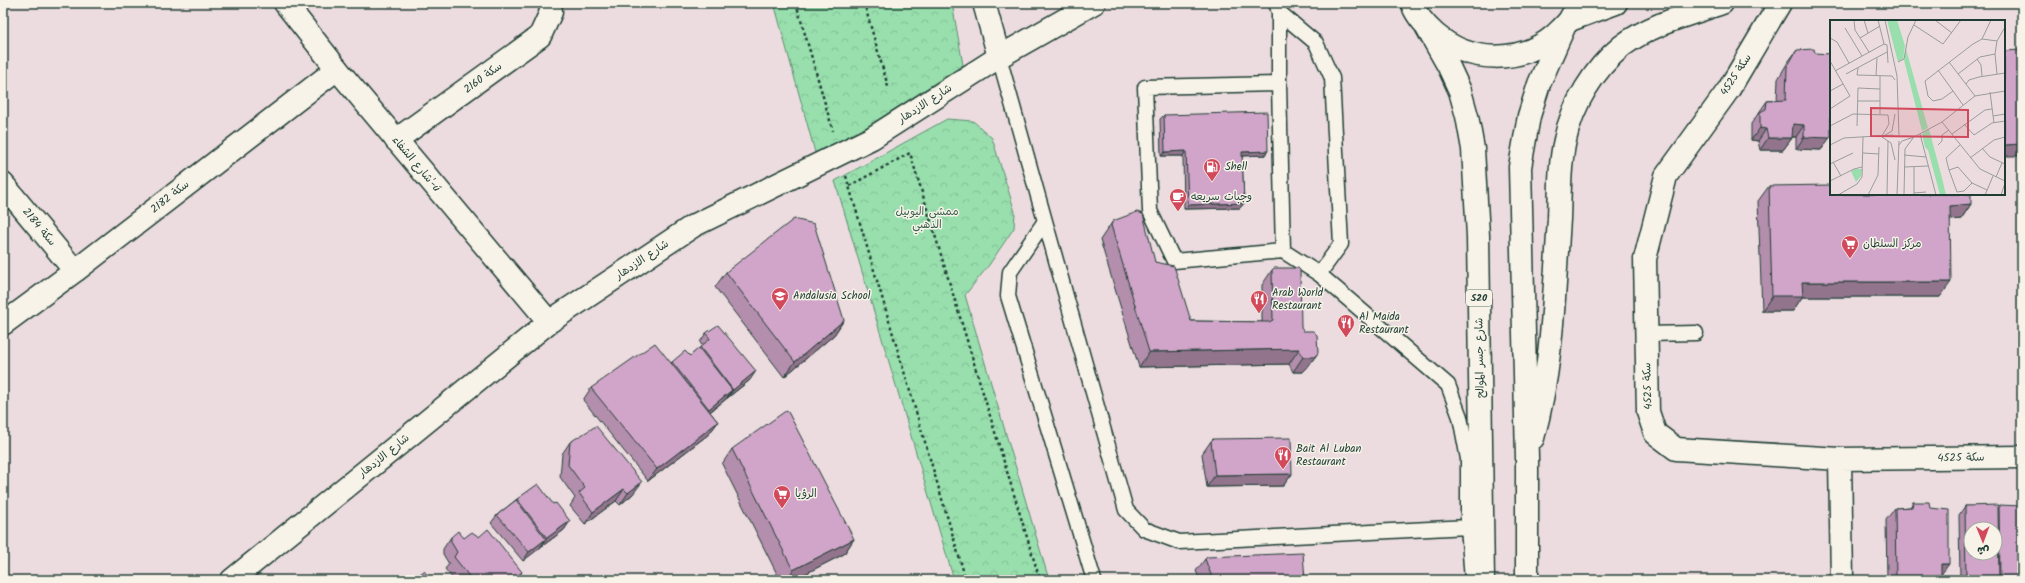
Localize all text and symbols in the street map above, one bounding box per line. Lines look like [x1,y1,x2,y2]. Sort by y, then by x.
inset map [1830,20,2005,195]
street label: سكة 4525 [1716,50,1756,100]
street label: سكة 2160 [460,58,506,98]
street label: شارع الازدهار [893,80,956,129]
street label: شارع الشفاء'-ú [387,132,445,197]
fuel station icon: Shell [1202,157,1222,182]
place label: Shell [1225,158,1247,176]
street label: سكة 2182 [146,176,194,218]
cafe icon: وجبات سريعه [1168,187,1188,212]
place label: وجبات سريعه [1191,188,1252,206]
park label: ممشى اليوبيل الذهبي [895,203,959,235]
street label: سكة 2184 [18,204,60,250]
supermarket icon: مركز السلطان [1840,234,1860,259]
street label: شارع الازدهار [610,235,673,285]
place label: مركز السلطان [1863,235,1922,253]
place label: Arab World Restaurant [1272,284,1324,315]
school or university icon: Andalusia School [770,286,790,311]
place label: Andalusia School [793,287,871,305]
restaurant icon: Arab World Restaurant [1249,289,1269,314]
road number: S20 [1466,290,1492,306]
place label: Al Maida Restaurant [1359,308,1409,339]
restaurant icon: Al Maida Restaurant [1336,313,1356,338]
street label: شارع جسر الموالح [1470,318,1490,398]
street label: سكة 4525 [1638,362,1658,410]
street label: شارع الازدهار [353,430,414,483]
place label: Bait Al Luban Restaurant [1296,440,1361,471]
restaurant icon: Bait Al Luban Restaurant [1273,445,1293,470]
street label: سكة 4525 [1937,449,1985,467]
supermarket icon: الرؤيا [772,484,792,509]
place label: الرؤيا [795,485,817,503]
north arrow [1963,521,2003,561]
text: ش [1977,541,1989,559]

